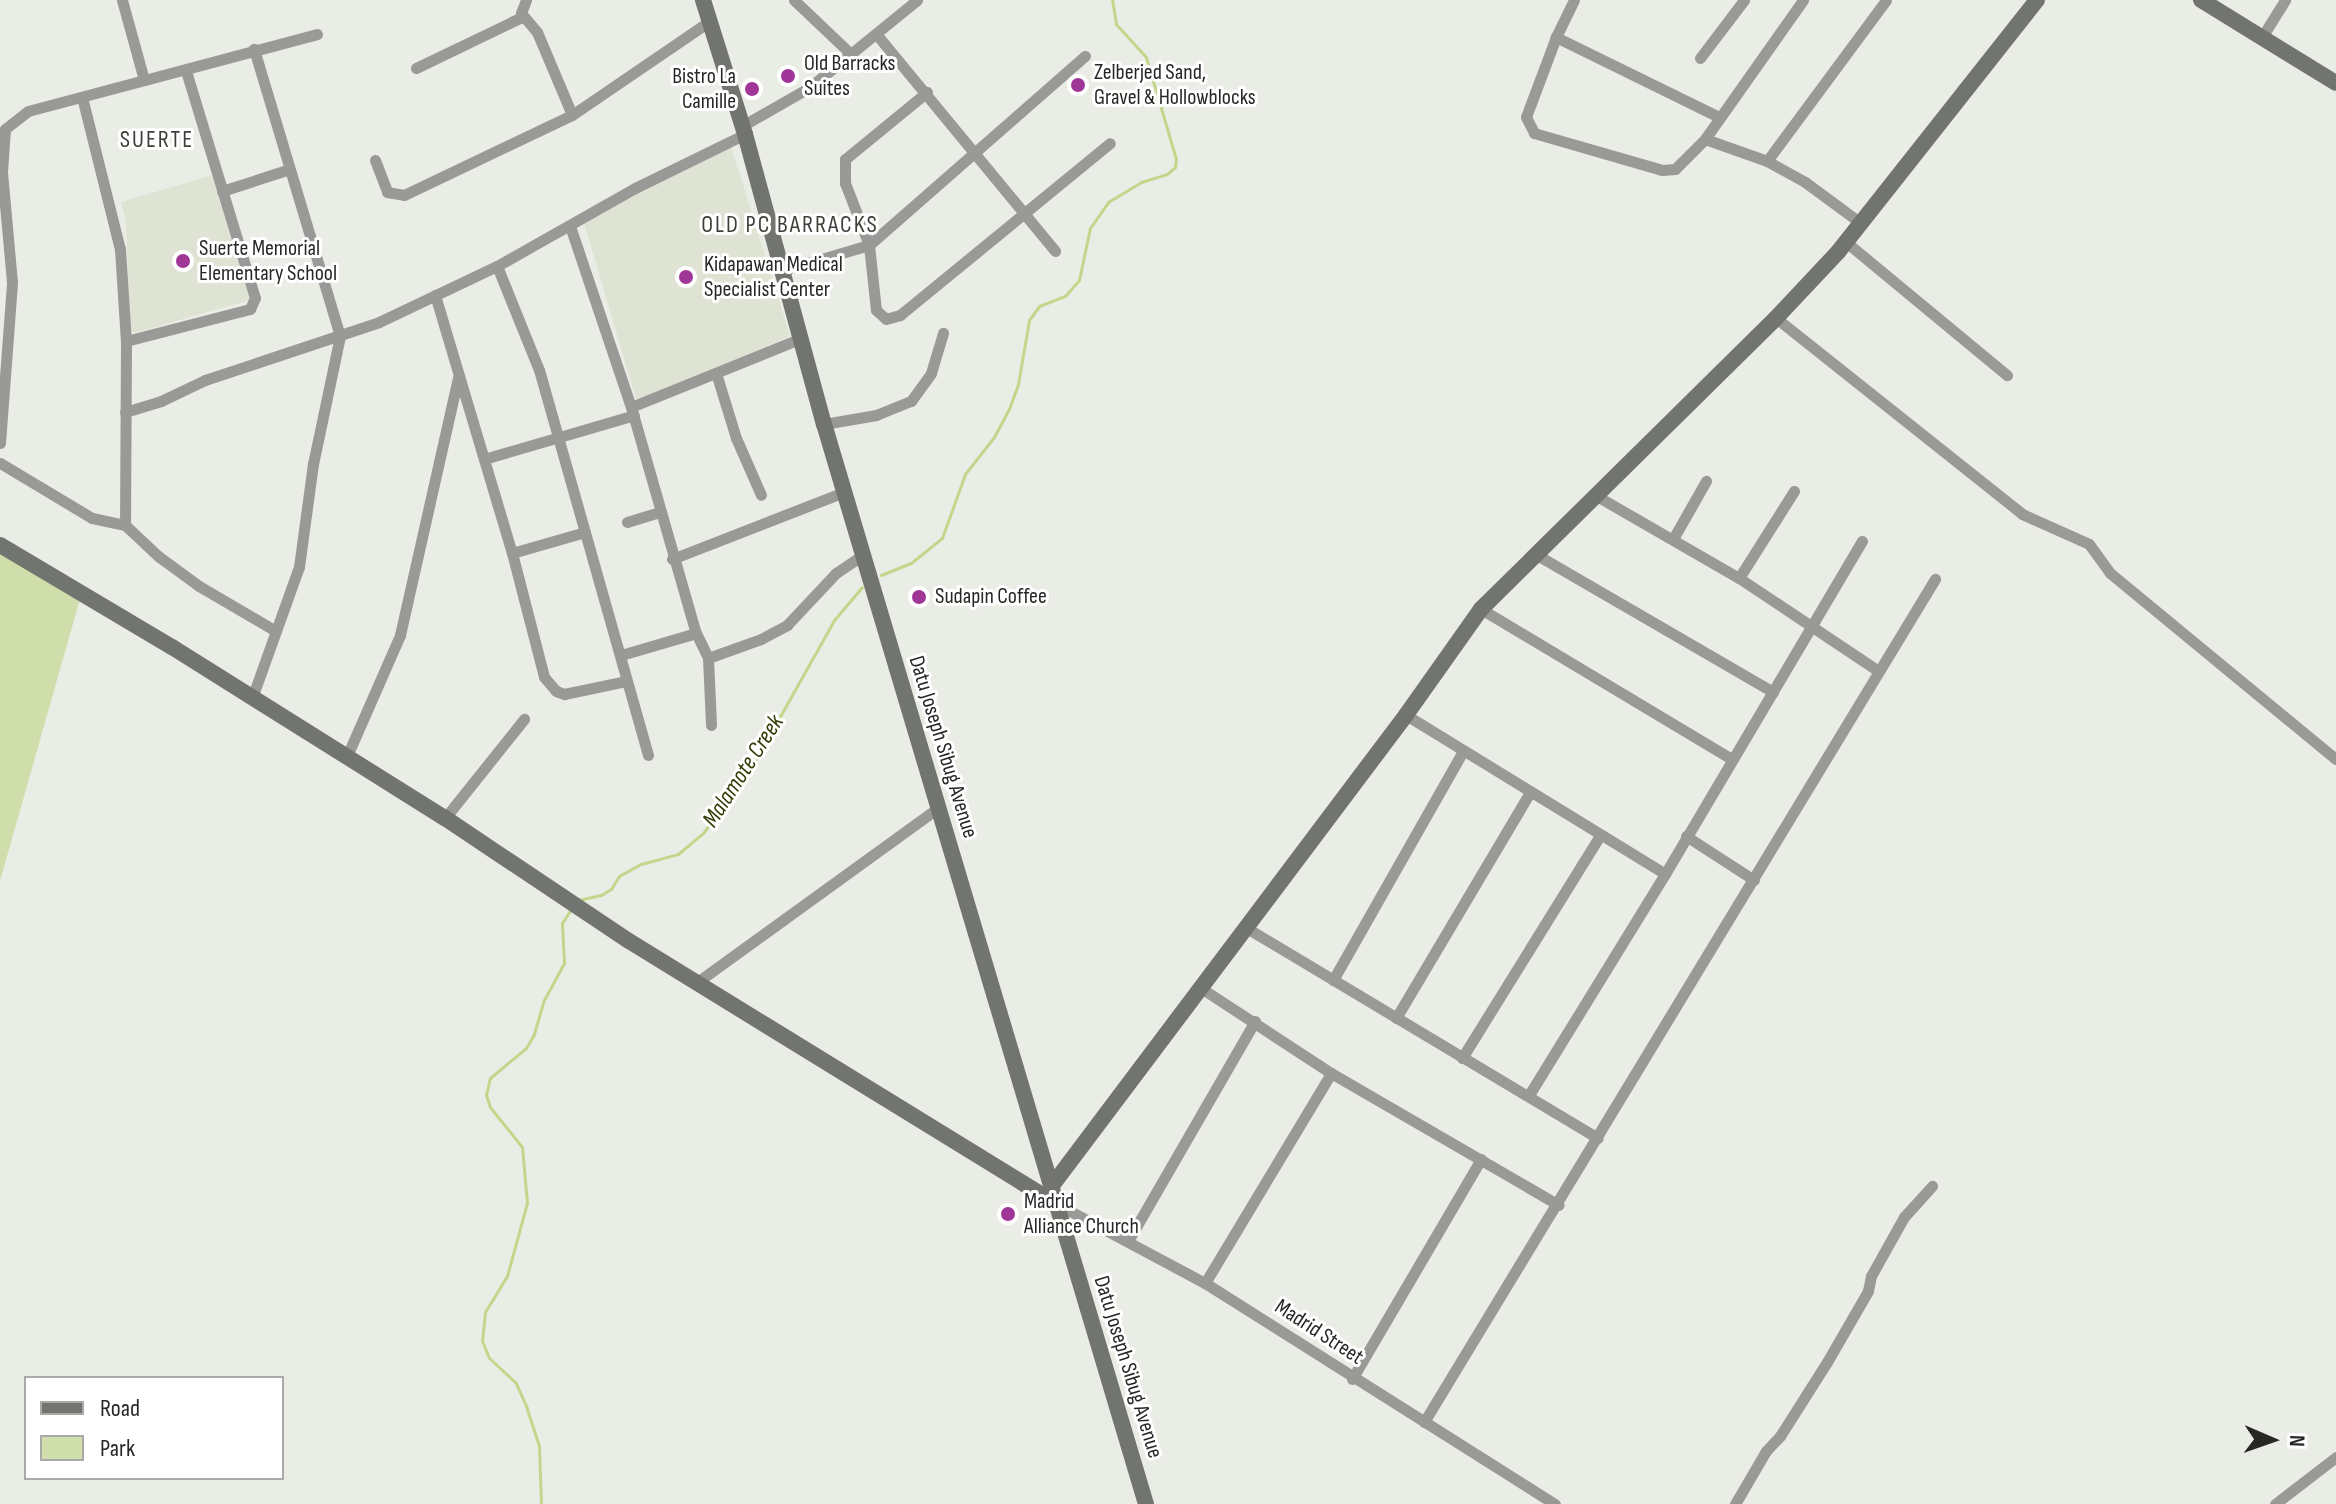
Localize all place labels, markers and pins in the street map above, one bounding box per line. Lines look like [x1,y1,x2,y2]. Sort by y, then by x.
place label: Old Barracks Suites [804,50,895,102]
place label: Zelberjed Sand, Gravel & Hollowblocks [1094,59,1256,110]
place label: Bistro La Camille [672,63,736,114]
marker: Old Barracks Suites [779,67,797,85]
marker: Zelberjed Sand, Gravel & Hollowblocks [1069,76,1087,94]
marker: Bistro La Camille [743,80,761,98]
place label: Suerte Memorial Elementary School [199,235,337,286]
place label: Kidapawan Medical Specialist Center [704,251,843,302]
marker: Suerte Memorial Elementary School [174,252,192,270]
marker: Kidapawan Medical Specialist Center [675,266,697,288]
place label: Sudapin Coffee [935,584,1047,610]
marker: Sudapin Coffee [910,588,928,606]
place label: Madrid Alliance Church [1024,1188,1139,1240]
marker: Madrid Alliance Church [999,1205,1017,1223]

